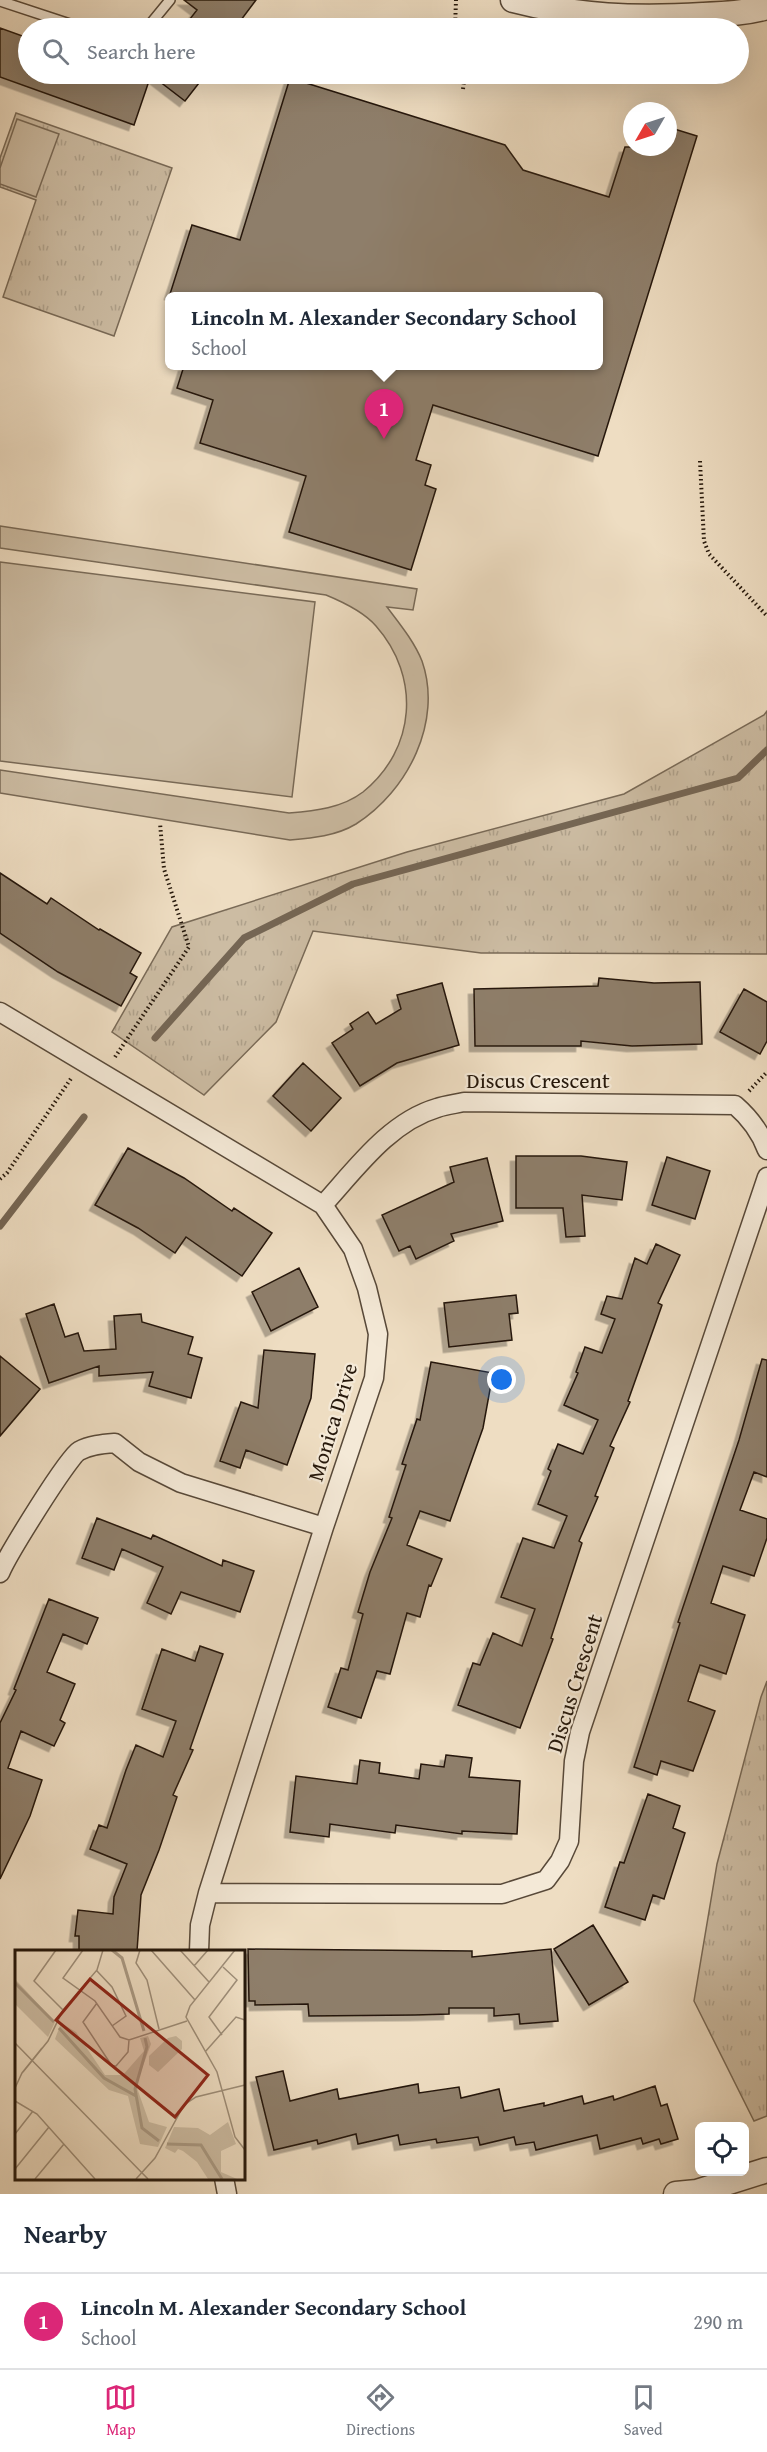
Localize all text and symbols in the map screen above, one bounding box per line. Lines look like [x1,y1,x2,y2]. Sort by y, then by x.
search box [18,18,749,84]
icon: search [39,35,72,68]
text: Search here [87,35,196,67]
north arrow [623,102,677,156]
popup [165,292,603,370]
text: Lincoln M. Alexander Secondary School [191,301,577,333]
text: School [191,333,247,362]
pin: 1 [364,390,404,439]
street label: Discus Crescent [466,1064,610,1096]
street label: Monica Drive [299,1359,365,1485]
your location [487,1365,516,1394]
street label: Discus Crescent [538,1610,610,1756]
inset map [15,1950,244,2179]
map controls [695,2122,749,2176]
button: locate [695,2122,749,2176]
text: Nearby [24,2214,107,2253]
text: Lincoln M. Alexander Secondary School [81,2291,466,2323]
text: 1 [38,2307,49,2336]
text: 290 m [693,2307,743,2336]
text: School [81,2323,137,2352]
tab: Map [104,2381,137,2441]
tab: Directions [346,2381,415,2441]
tab: Saved [624,2381,663,2441]

